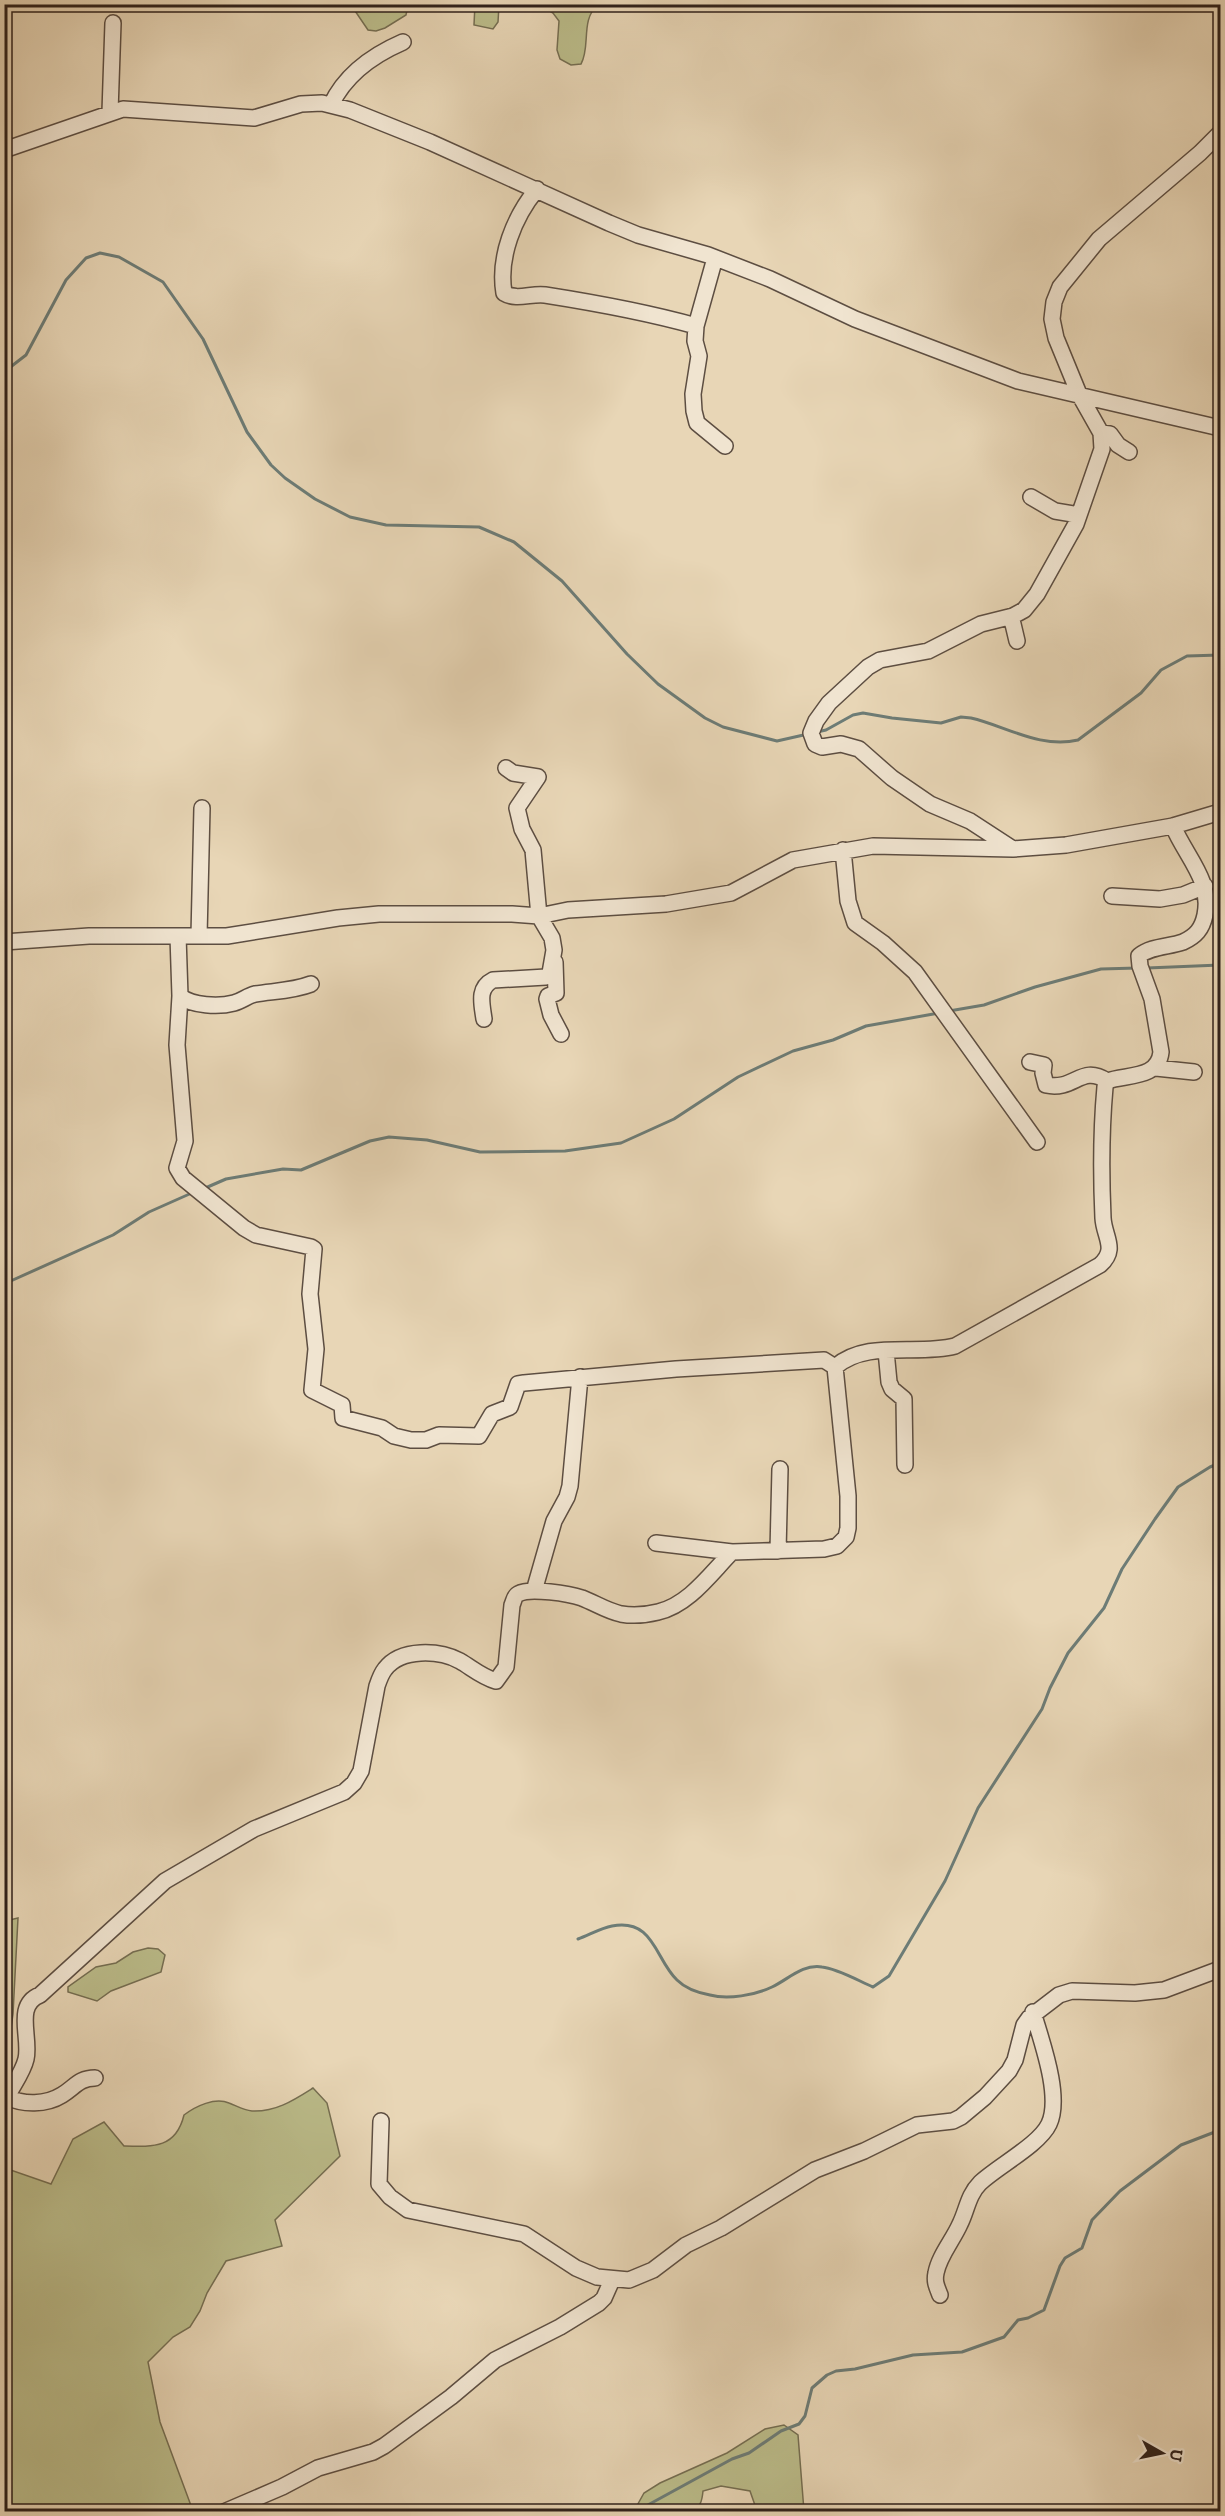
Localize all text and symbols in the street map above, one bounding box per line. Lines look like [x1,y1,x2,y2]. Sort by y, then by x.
north arrow [1132,2423,1192,2483]
text: U [1165,2448,1187,2463]

